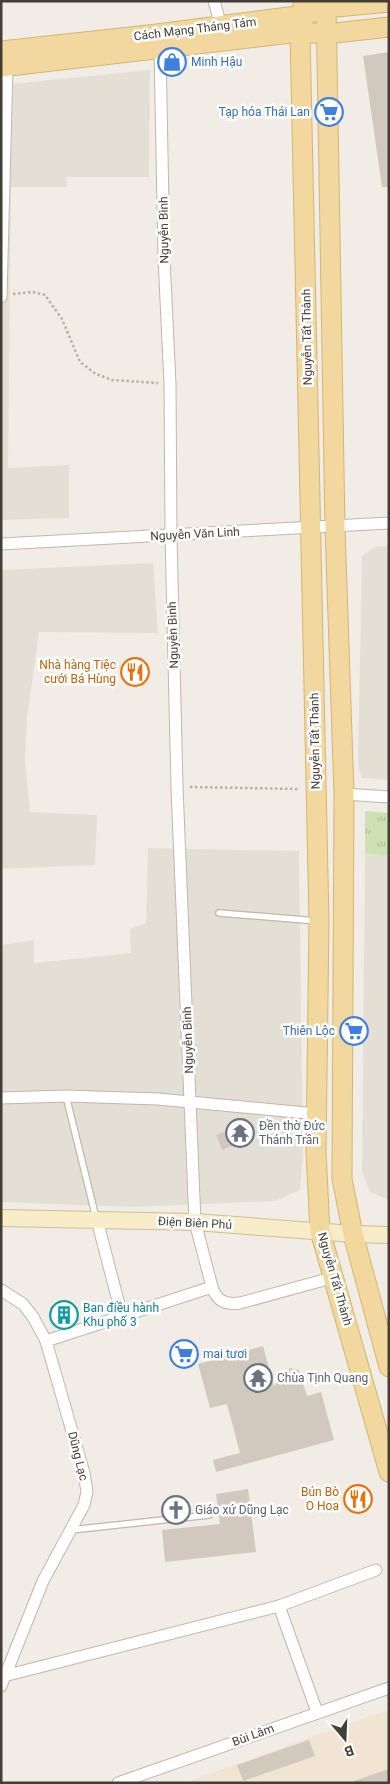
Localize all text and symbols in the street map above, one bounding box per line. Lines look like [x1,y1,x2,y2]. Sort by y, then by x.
street label: Cách Mạng Tháng Tám [133,15,257,43]
shop icon: Minh Hậu [157,47,187,77]
place label: Minh Hậu [191,55,242,69]
supermarket icon: Tạp hóa Thái Lan [314,97,344,127]
place label: Tạp hóa Thái Lan [219,105,310,119]
street label: Nguyễn Bình [156,196,172,264]
street label: Nguyễn Tất Thành [299,289,315,385]
street label: Nguyễn Văn Linh [150,525,240,543]
street label: Nguyễn Bình [165,601,181,669]
restaurant icon: Nhà hàng Tiệc cưới Bá Hùng [120,657,150,687]
place label: Nhà hàng Tiệc cưới Bá Hùng [39,658,116,686]
street label: Nguyễn Tất Thành [307,693,323,789]
street label: Nguyễn Bình [180,1006,196,1074]
supermarket icon: Thiên Lộc [339,1016,369,1046]
place label: Thiên Lộc [283,1024,335,1038]
temple icon: Đền thờ Đức Thánh Trần [225,1118,255,1148]
place label: Đền thờ Đức Thánh Trần [259,1119,325,1147]
street label: Điện Biên Phủ [158,1214,232,1232]
street label: Nguyễn Tất Thành [315,1231,355,1327]
building icon: Ban điều hành Khu phố 3 [49,1300,79,1330]
place label: Ban điều hành Khu phố 3 [83,1301,159,1329]
supermarket icon: mai tươi [169,1339,199,1369]
place label: mai tươi [203,1347,247,1361]
temple icon: Chùa Tịnh Quang [243,1363,273,1393]
place label: Chùa Tịnh Quang [277,1371,368,1385]
street label: Dũng Lạc [65,1430,91,1482]
restaurant icon: Bún Bò O Hoa [343,1484,373,1514]
place label: Bún Bò O Hoa [301,1485,339,1513]
church icon: Giáo xứ Dũng Lạc [161,1495,191,1525]
place label: Giáo xứ Dũng Lạc [195,1503,289,1517]
north arrow [320,1714,370,1764]
street label: Bùi Lâm [230,1721,276,1749]
text: B [342,1742,356,1760]

